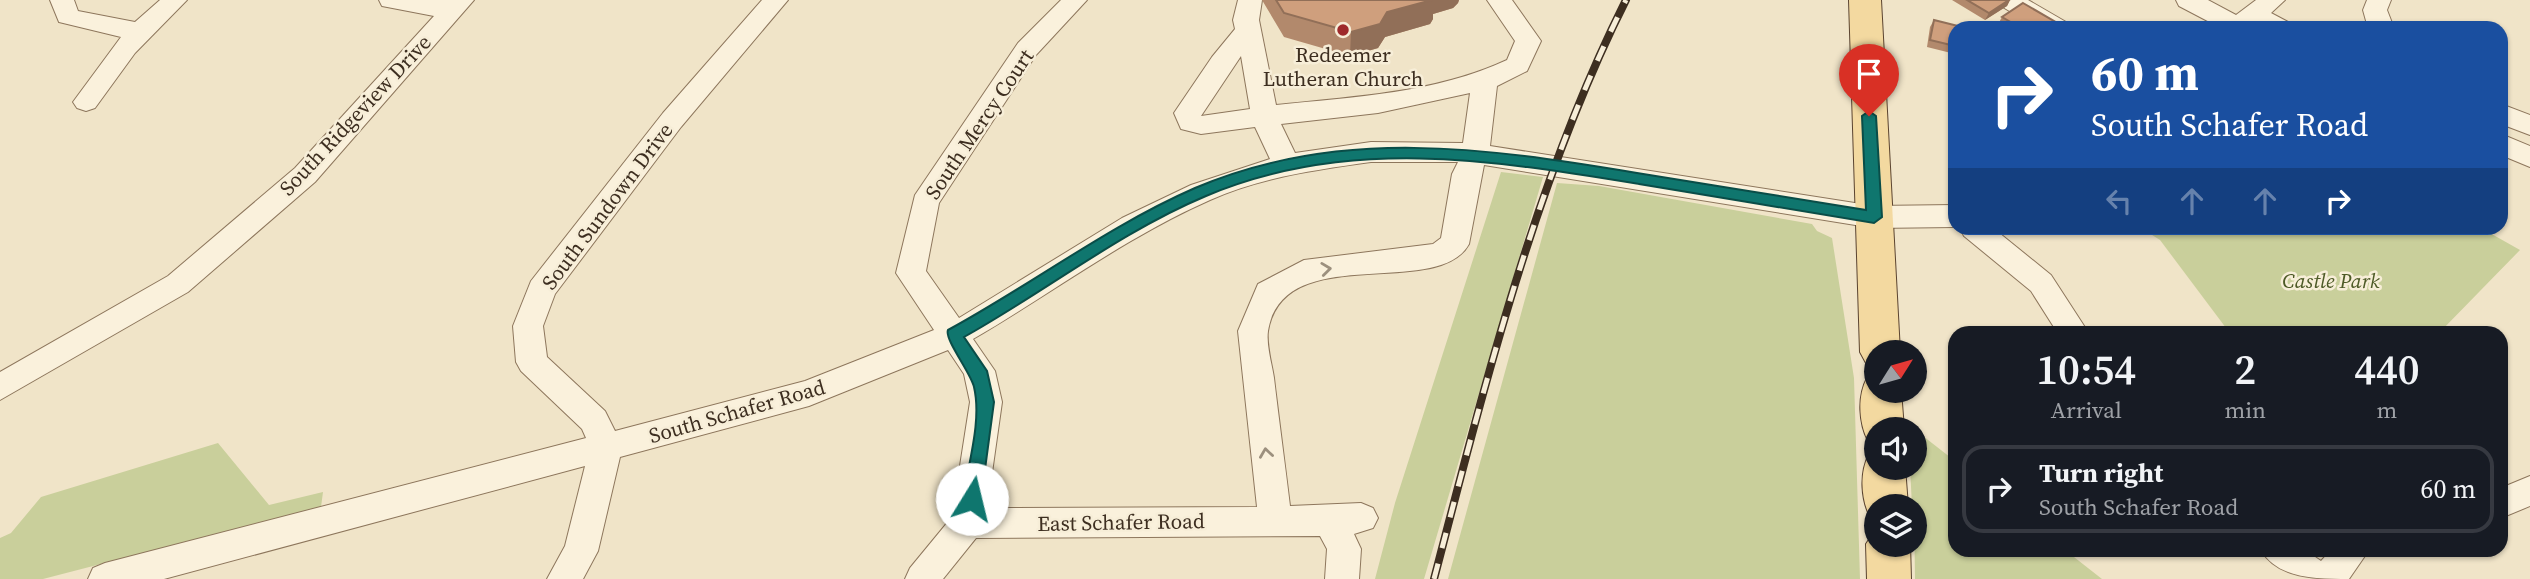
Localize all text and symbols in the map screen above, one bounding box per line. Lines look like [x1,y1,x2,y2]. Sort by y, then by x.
marker: Redeemer Lutheran Church [1335,22,1351,38]
street label: South Ridgeview Drive [273,28,437,202]
text: 60 m [2091,39,2199,106]
place label: Redeemer Lutheran Church [1263,40,1423,93]
street label: South Mercy Court [918,43,1040,205]
pin [1839,44,1899,116]
icon: right [1976,49,2067,140]
icon: arrive [1850,55,1888,93]
text: South Schafer Road [2091,103,2368,147]
street label: South Sundown Drive [535,117,679,295]
icon: left [2100,182,2138,220]
icon: ahead [2173,182,2211,220]
icon: ahead [2246,182,2284,220]
icon: right [2319,182,2357,220]
one-way arrow [1320,261,1332,276]
park label: Castle Park [2282,266,2380,295]
north arrow [1864,340,1927,402]
map controls [1864,340,1927,557]
text: 10:54 [2036,340,2136,398]
text: 2 [2234,340,2256,398]
text: 440 [2354,340,2420,398]
street label: South Schafer Road [646,372,829,450]
text: Arrival [2051,394,2122,426]
text: min [2224,394,2266,426]
text: m [2377,394,2397,426]
button: sound [1864,417,1927,480]
one-way arrow [1258,447,1273,458]
text: Turn right [2039,455,2163,491]
position arrow [935,462,1009,536]
icon: right [1980,470,2018,508]
text: 60 m [2421,471,2476,507]
text: South Schafer Road [2039,491,2238,523]
button: layers [1864,494,1927,557]
street label: East Schafer Road [1037,506,1205,538]

